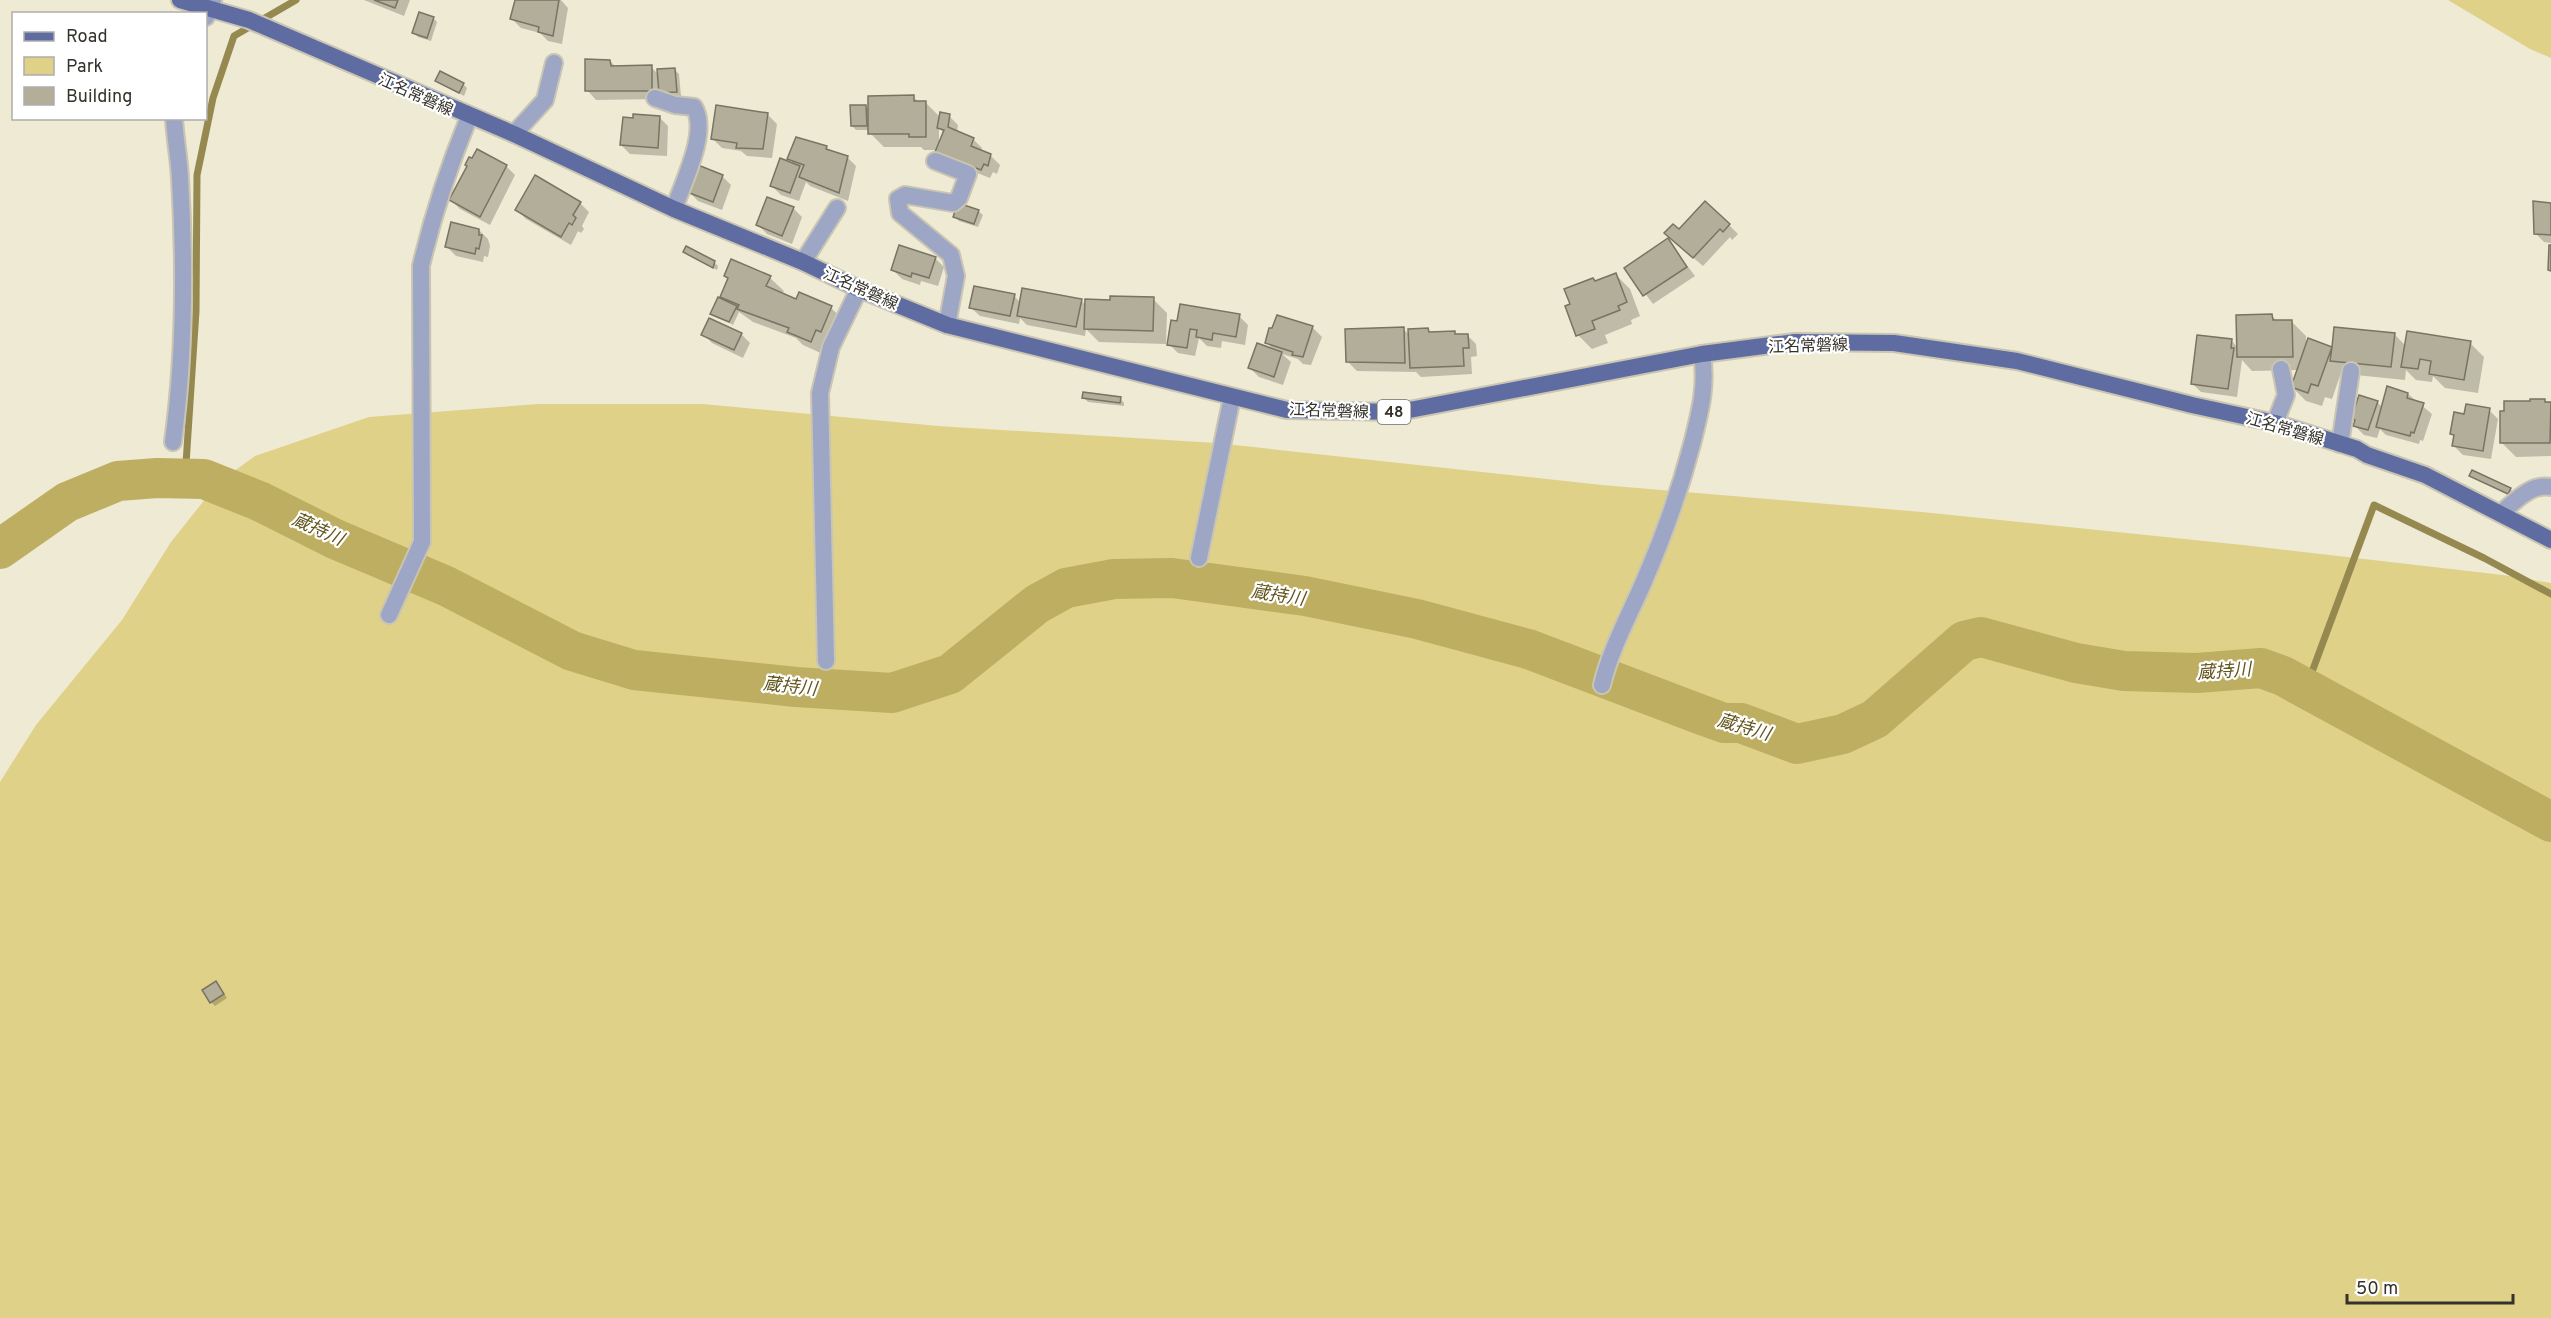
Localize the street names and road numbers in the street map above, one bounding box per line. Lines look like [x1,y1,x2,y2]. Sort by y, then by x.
street label: 江名常磐線 [375,70,456,121]
street label: 江名常磐線 [820,264,901,315]
street label: 江名常磐線 [1768,336,1848,358]
road number: 48 [1378,400,1410,424]
street label: 江名常磐線 [1289,401,1369,423]
street label: 江名常磐線 [2243,409,2326,451]

